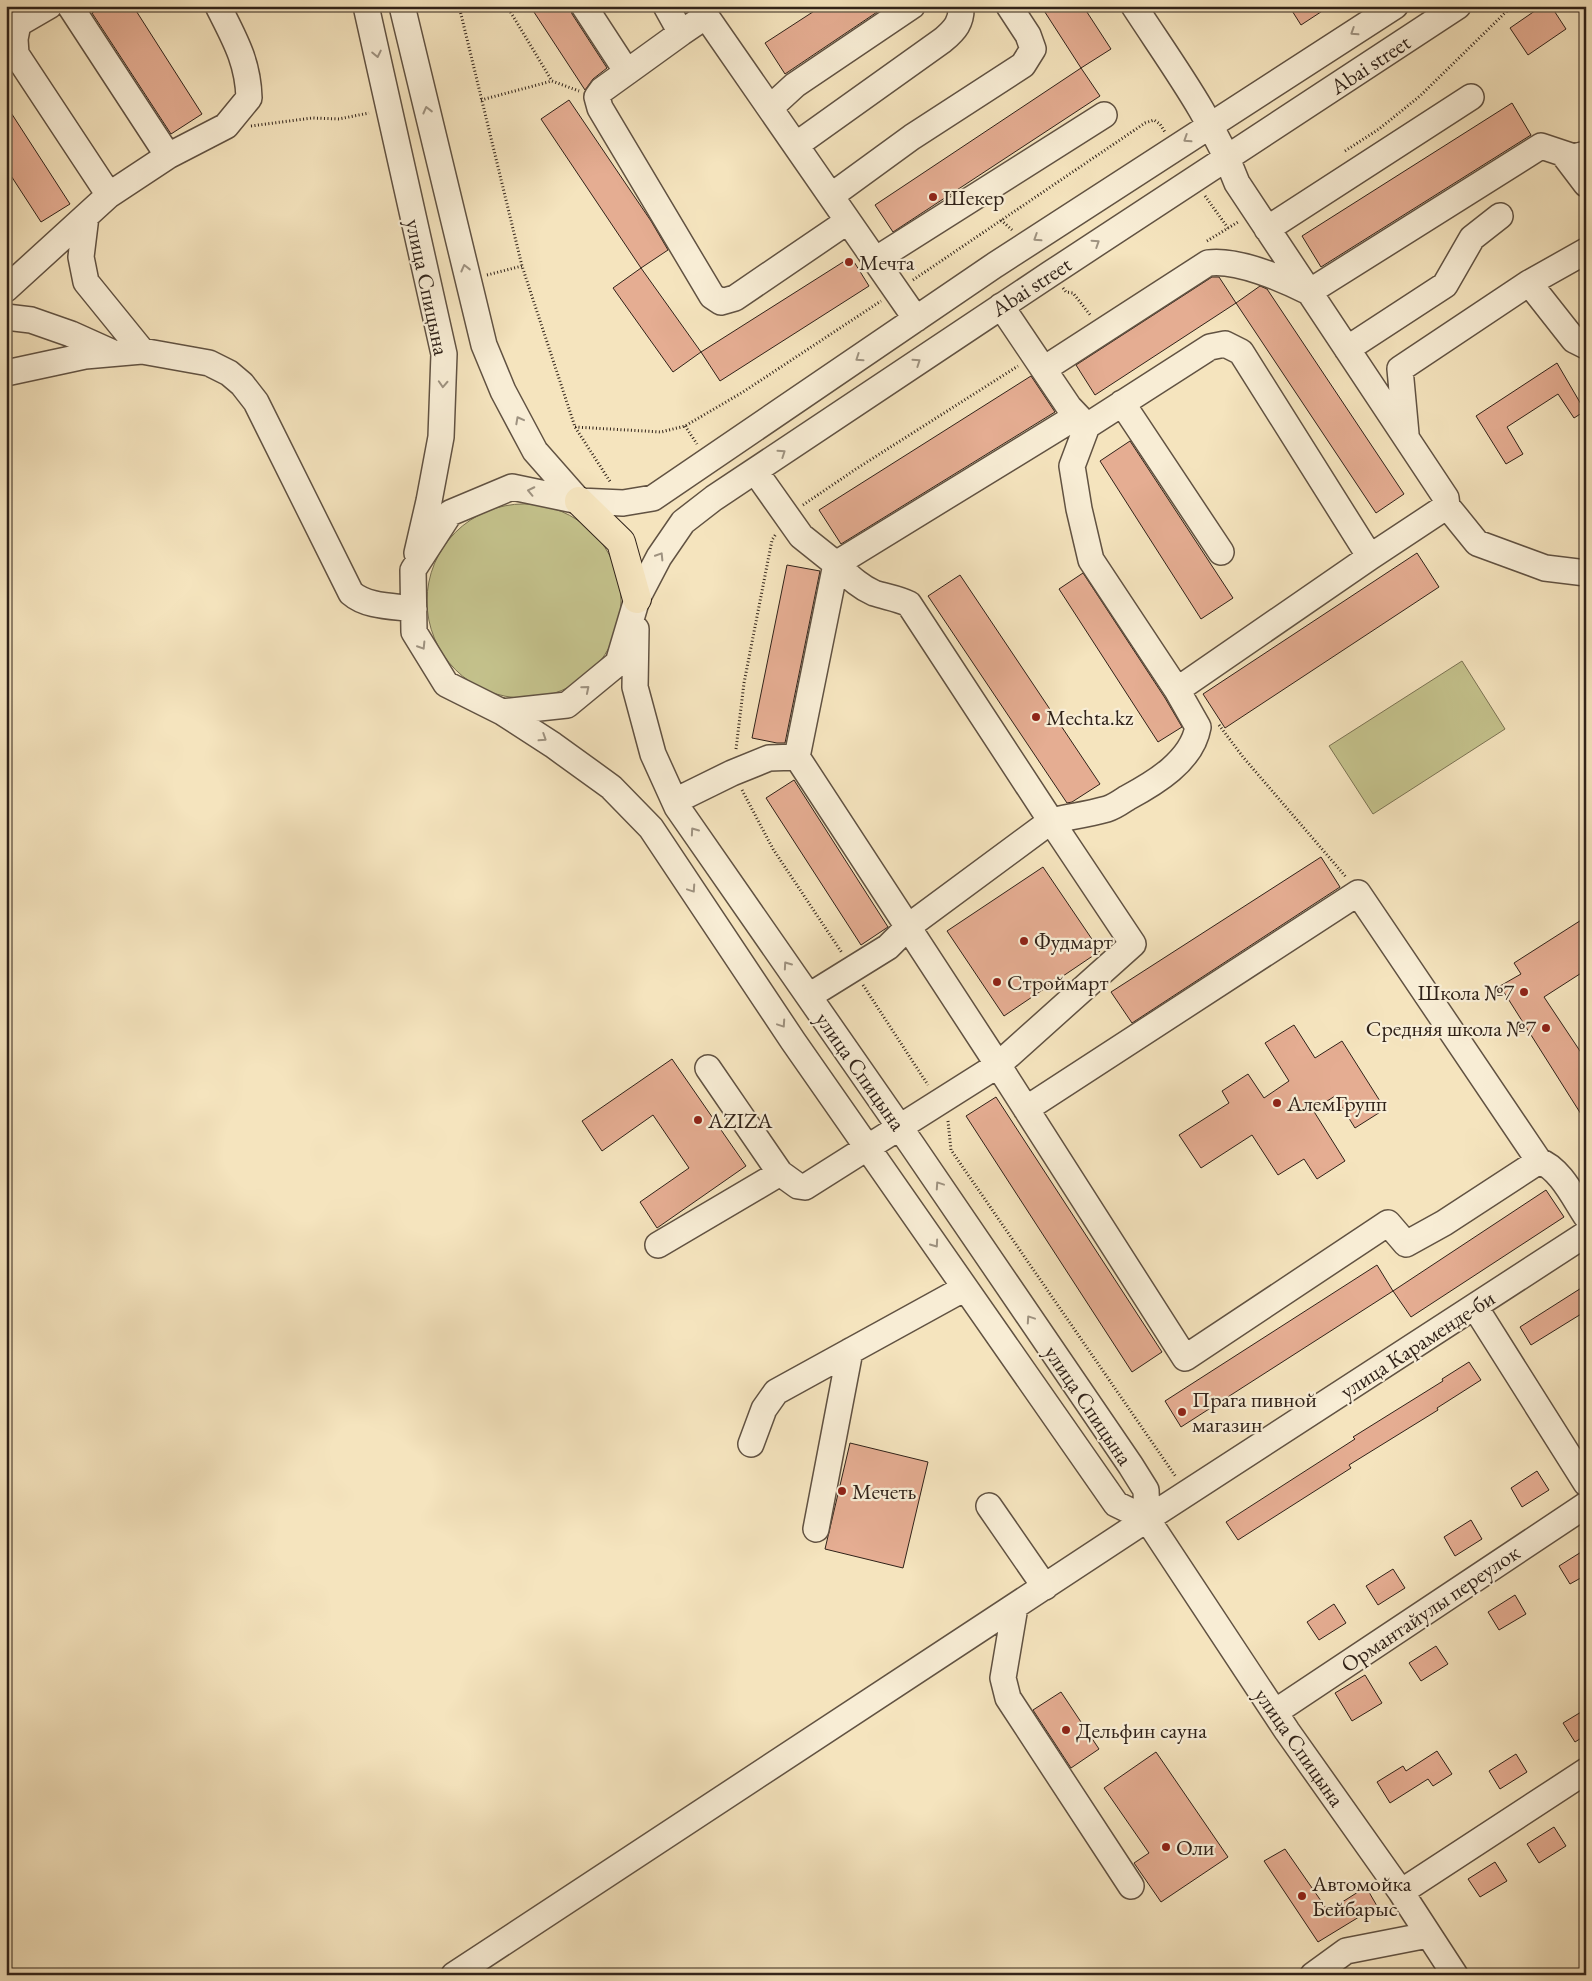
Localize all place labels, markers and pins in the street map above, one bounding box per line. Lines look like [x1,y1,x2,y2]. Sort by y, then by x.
place label: Шекер [943,183,1004,212]
marker: Шекер [927,191,939,203]
place label: Мечта [859,248,915,277]
marker: Мечта [843,256,855,268]
place label: Mechta.kz [1046,703,1134,732]
marker: Mechta.kz [1030,711,1042,723]
place label: Фудмарт [1034,927,1113,956]
marker: Фудмарт [1018,935,1030,947]
place label: Строймарт [1007,968,1109,997]
marker: Строймарт [991,976,1003,988]
place label: Школа №7 [1417,978,1514,1007]
marker: Школа №7 [1518,986,1530,998]
place label: Средняя школа №7 [1366,1014,1536,1043]
marker: Средняя школа №7 [1540,1022,1552,1034]
place label: АлемГрупп [1286,1089,1387,1118]
marker: АлемГрупп [1271,1097,1283,1109]
place label: AZIZA [707,1106,773,1135]
marker: AZIZA [692,1114,704,1126]
place label: Прага пивной магазин [1192,1385,1317,1439]
marker: Прага пивной магазин [1176,1406,1188,1418]
place label: Мечеть [852,1477,916,1506]
marker: Мечеть [836,1485,848,1497]
place label: Дельфин сауна [1076,1716,1207,1745]
marker: Дельфин сауна [1060,1724,1072,1736]
place label: Оли [1176,1833,1215,1862]
marker: Оли [1160,1841,1172,1853]
place label: Автомойка Бейбарыс [1311,1869,1412,1923]
marker: Автомойка Бейбарыс [1296,1890,1308,1902]

